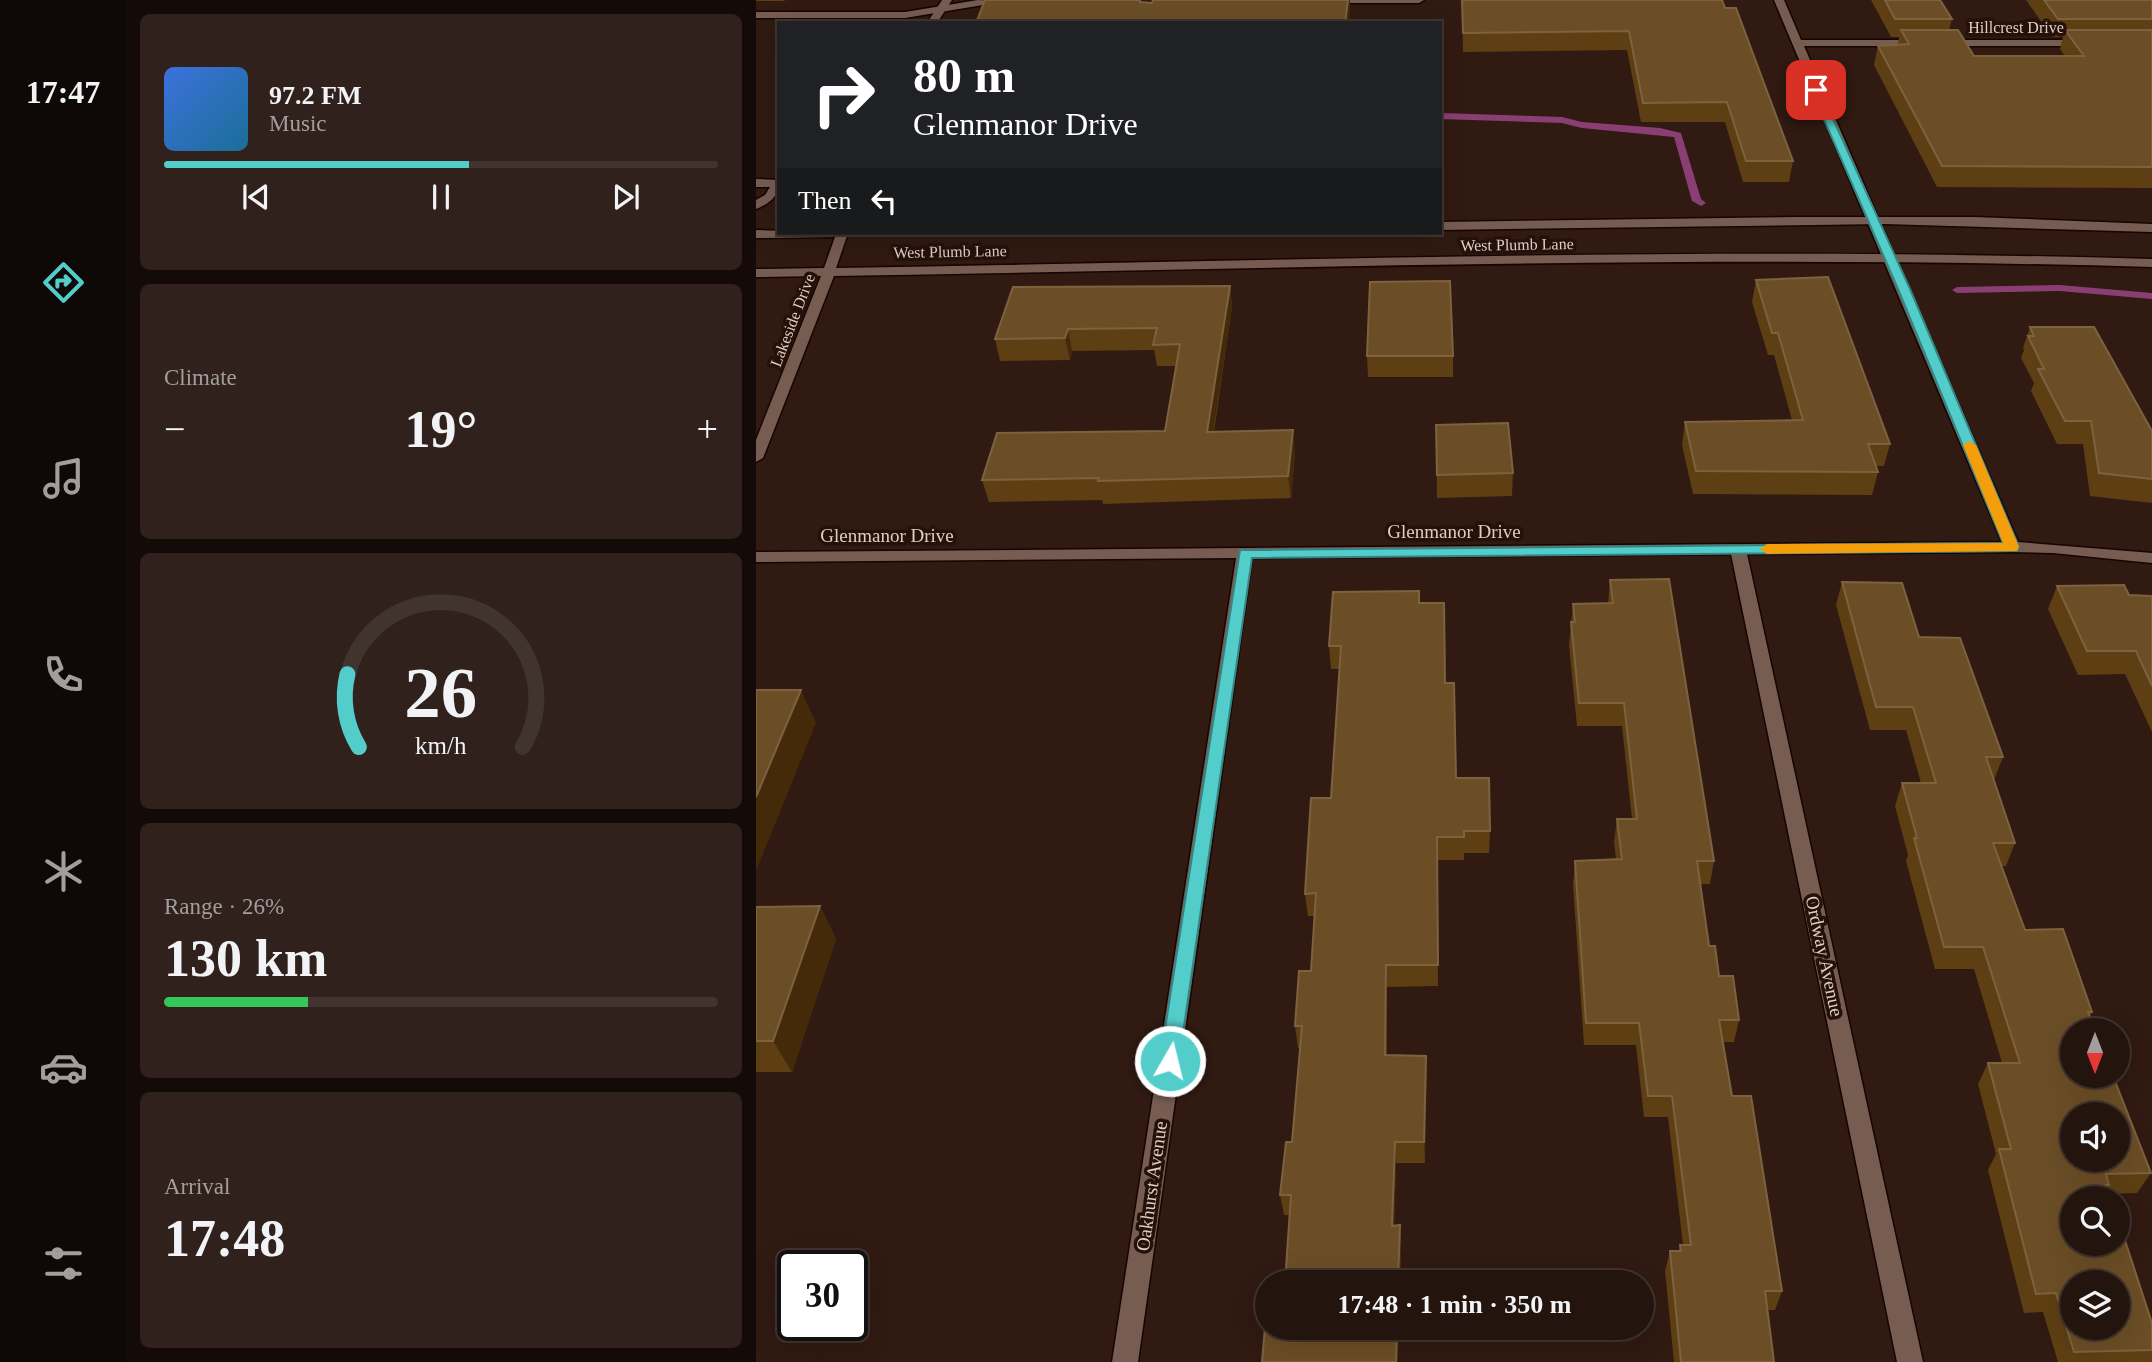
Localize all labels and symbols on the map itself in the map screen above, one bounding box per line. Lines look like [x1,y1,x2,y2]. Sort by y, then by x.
street label: Hillcrest Drive [1968,19,2064,36]
pin [1786,60,1846,120]
street label: West Plumb Lane [1460,235,1574,254]
street label: West Plumb Lane [893,242,1007,261]
street label: Lakeside Drive [767,271,818,369]
street label: Glenmanor Drive [1387,521,1521,542]
street label: Glenmanor Drive [820,525,954,546]
street label: Ordway Avenue [1801,894,1848,1018]
north arrow [2060,1018,2130,1088]
position arrow [1133,1024,1207,1098]
street label: Oakhurst Avenue [1132,1120,1171,1252]
speed limit sign: 30 [777,1250,868,1341]

